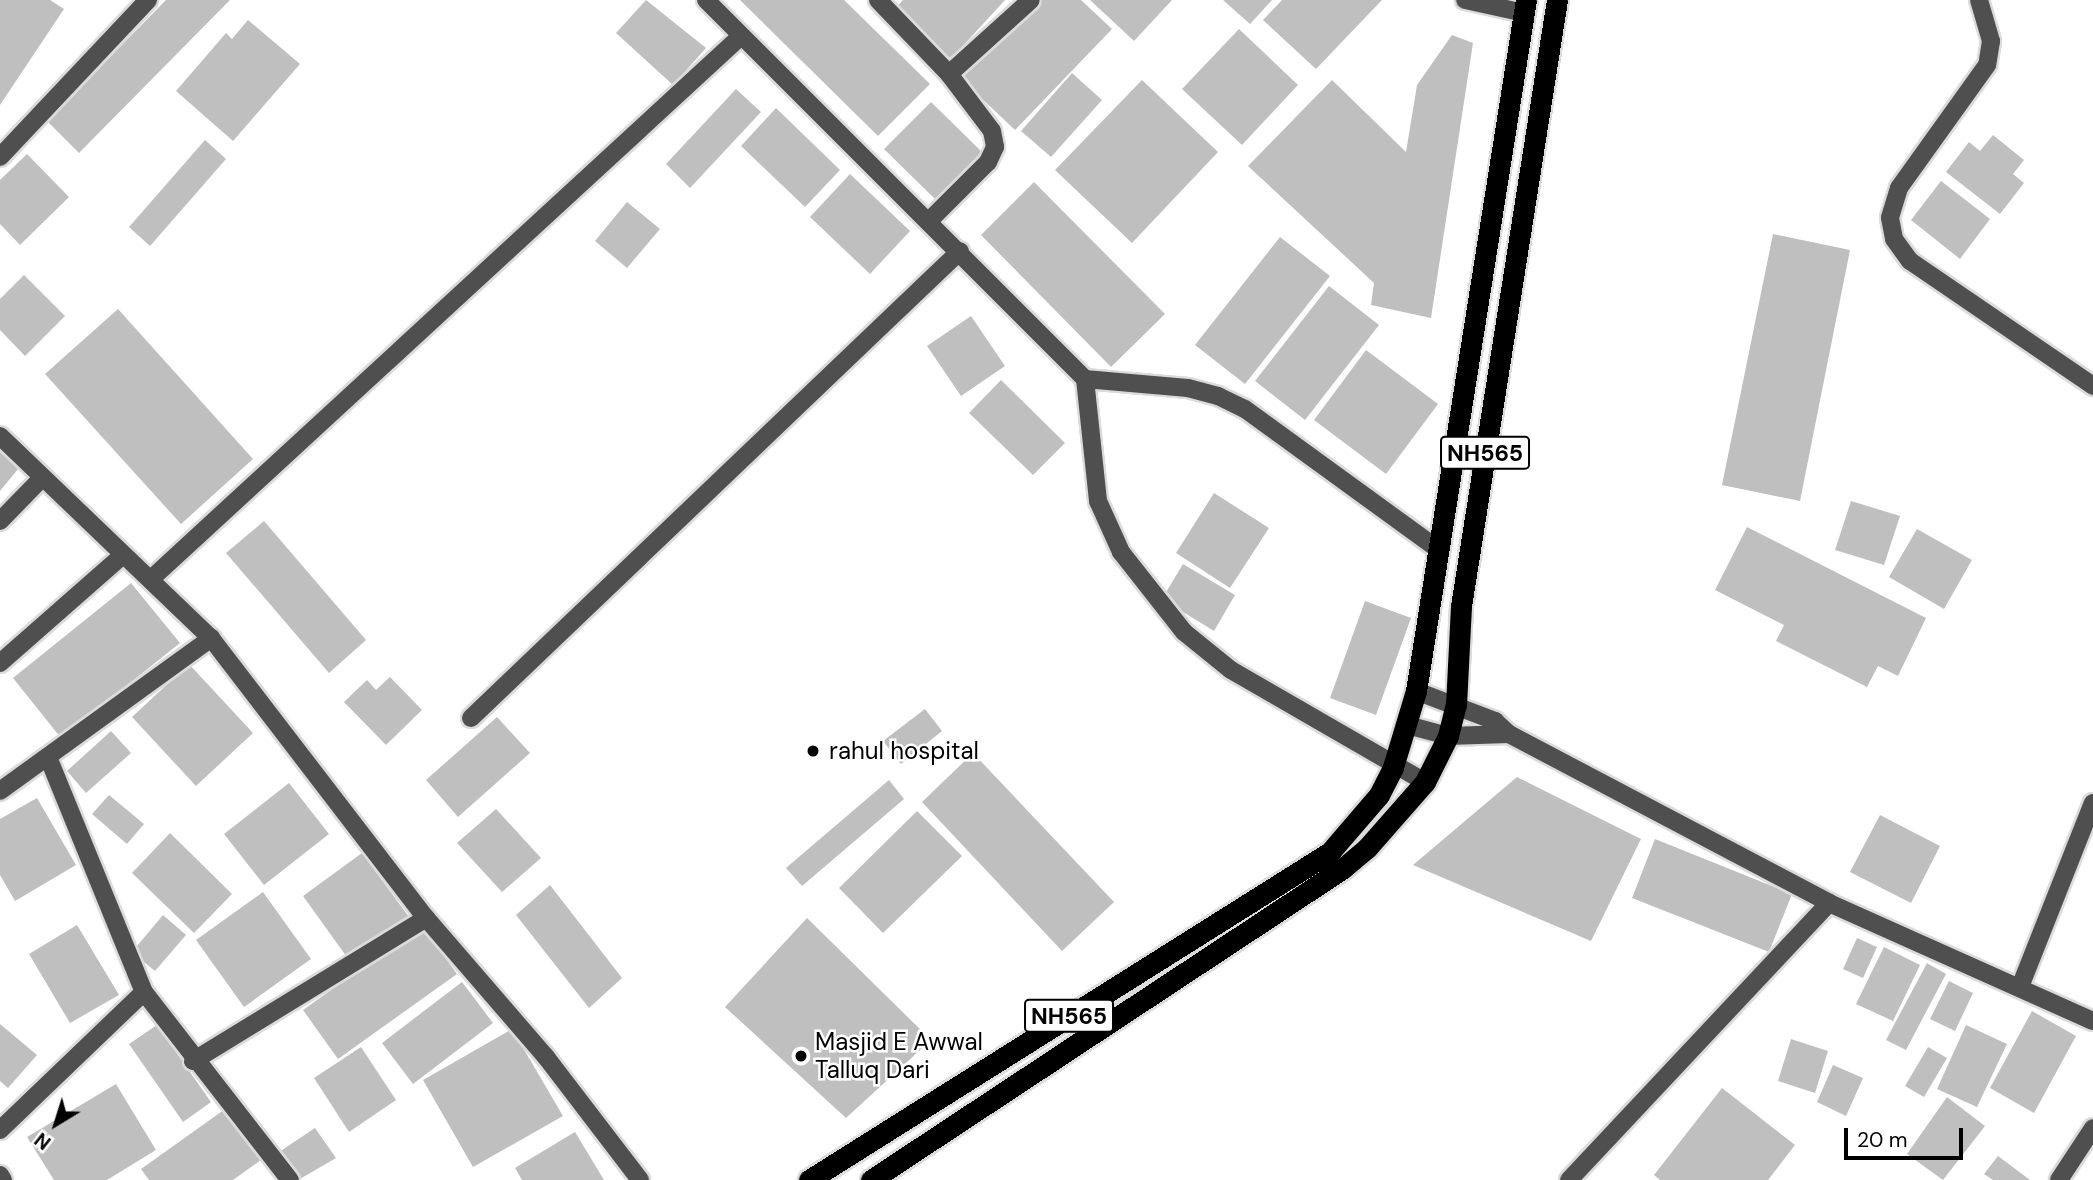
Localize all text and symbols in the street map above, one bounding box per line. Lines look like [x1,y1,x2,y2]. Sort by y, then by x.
road number: NH565 [1440,433,1530,472]
place label: rahul hospital [829,737,979,765]
marker: rahul hospital [803,741,823,761]
road number: NH565 [1024,996,1114,1036]
place label: Masjid E Awwal Talluq Dari [815,1028,983,1084]
marker: Masjid E Awwal Talluq Dari [793,1048,809,1064]
north arrow [21,1089,91,1159]
scale bar [1848,1114,1967,1158]
text: 20 m [1857,1126,1908,1154]
text: N [30,1127,56,1155]

